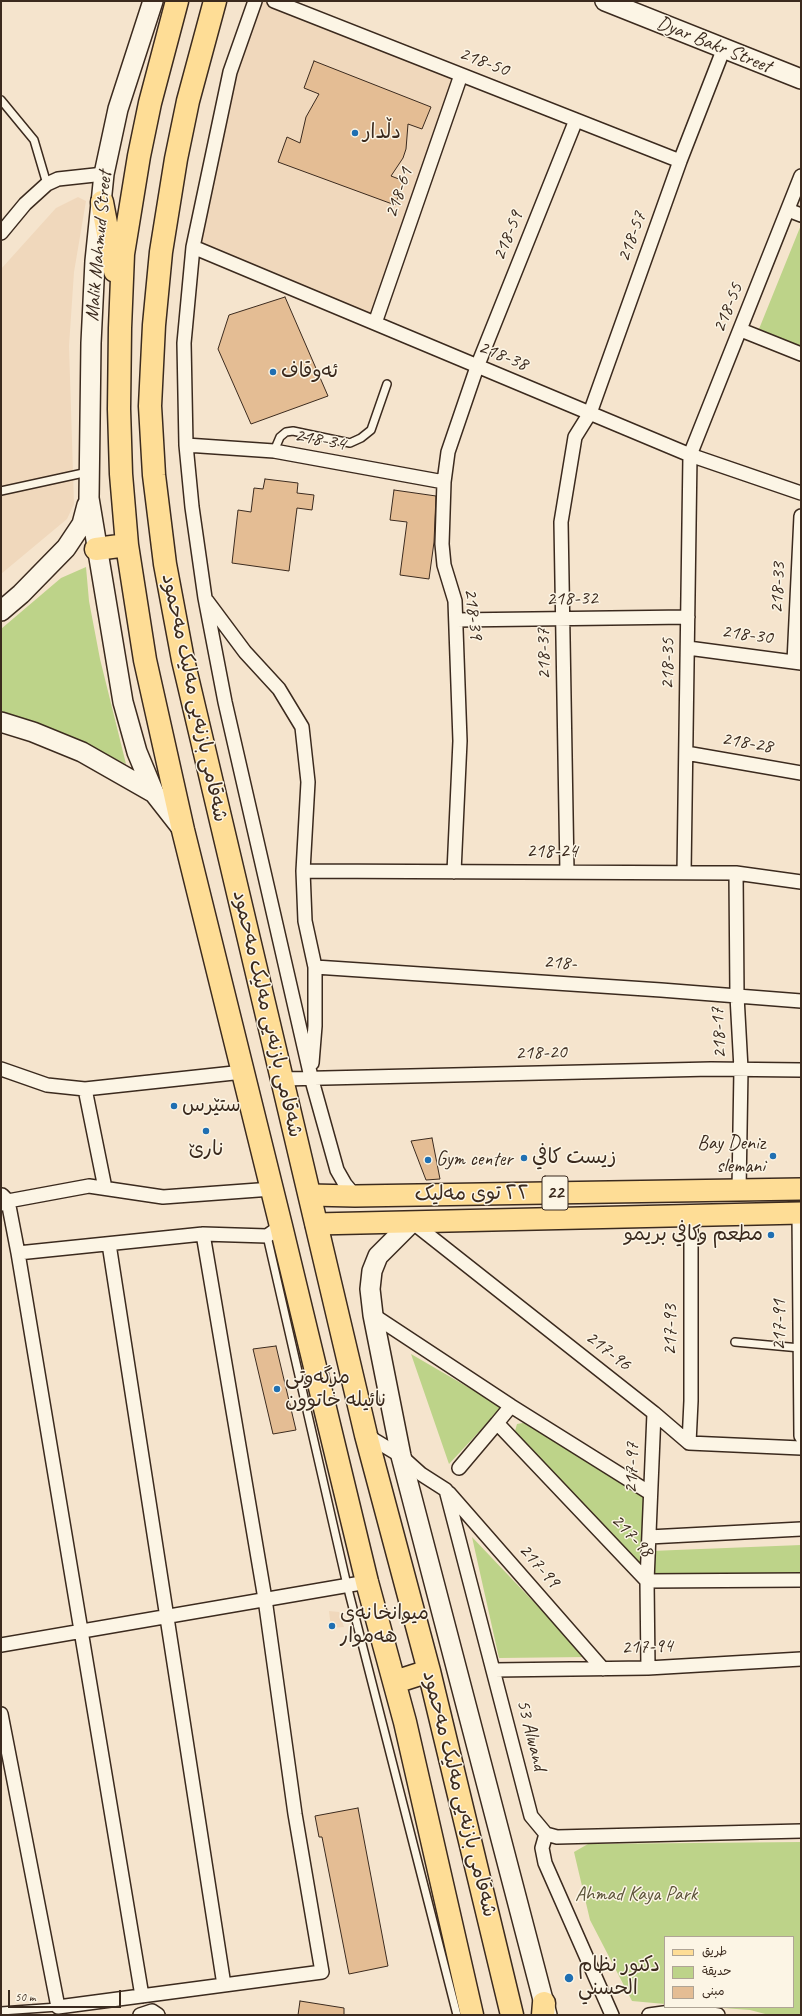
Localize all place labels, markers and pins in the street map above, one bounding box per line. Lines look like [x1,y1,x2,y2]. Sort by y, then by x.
place label: دڵدار [363,121,401,145]
marker: دڵدار [350,128,360,138]
place label: ئەوقاف [281,360,338,384]
marker: ئەوقاف [268,367,278,377]
place label: ستێرس [182,1094,241,1118]
marker: ستێرس [169,1101,179,1111]
marker: نارێ [201,1126,211,1136]
place label: Bay Deniz slemani [697,1132,765,1179]
place label: نارێ [189,1138,223,1162]
place label: زيست كافي [532,1146,616,1170]
place label: Gym center [436,1148,513,1172]
marker: Bay Deniz slemani [768,1151,778,1161]
marker: زيست كافي [519,1153,529,1163]
marker: Gym center [423,1155,433,1165]
place label: مطعم وكافي بريمو [624,1223,763,1247]
marker: مطعم وكافي بريمو [766,1230,776,1240]
place label: مزگەوتی نائیلە خاتوون [285,1366,386,1413]
marker: مزگەوتی نائیلە خاتوون [272,1384,282,1394]
place label: میوانخانەی هەموار [340,1602,429,1649]
marker: میوانخانەی هەموار [327,1621,337,1631]
place label: دكتور نظام الحسني [578,1954,660,2001]
marker: دكتور نظام الحسني [563,1972,575,1984]

